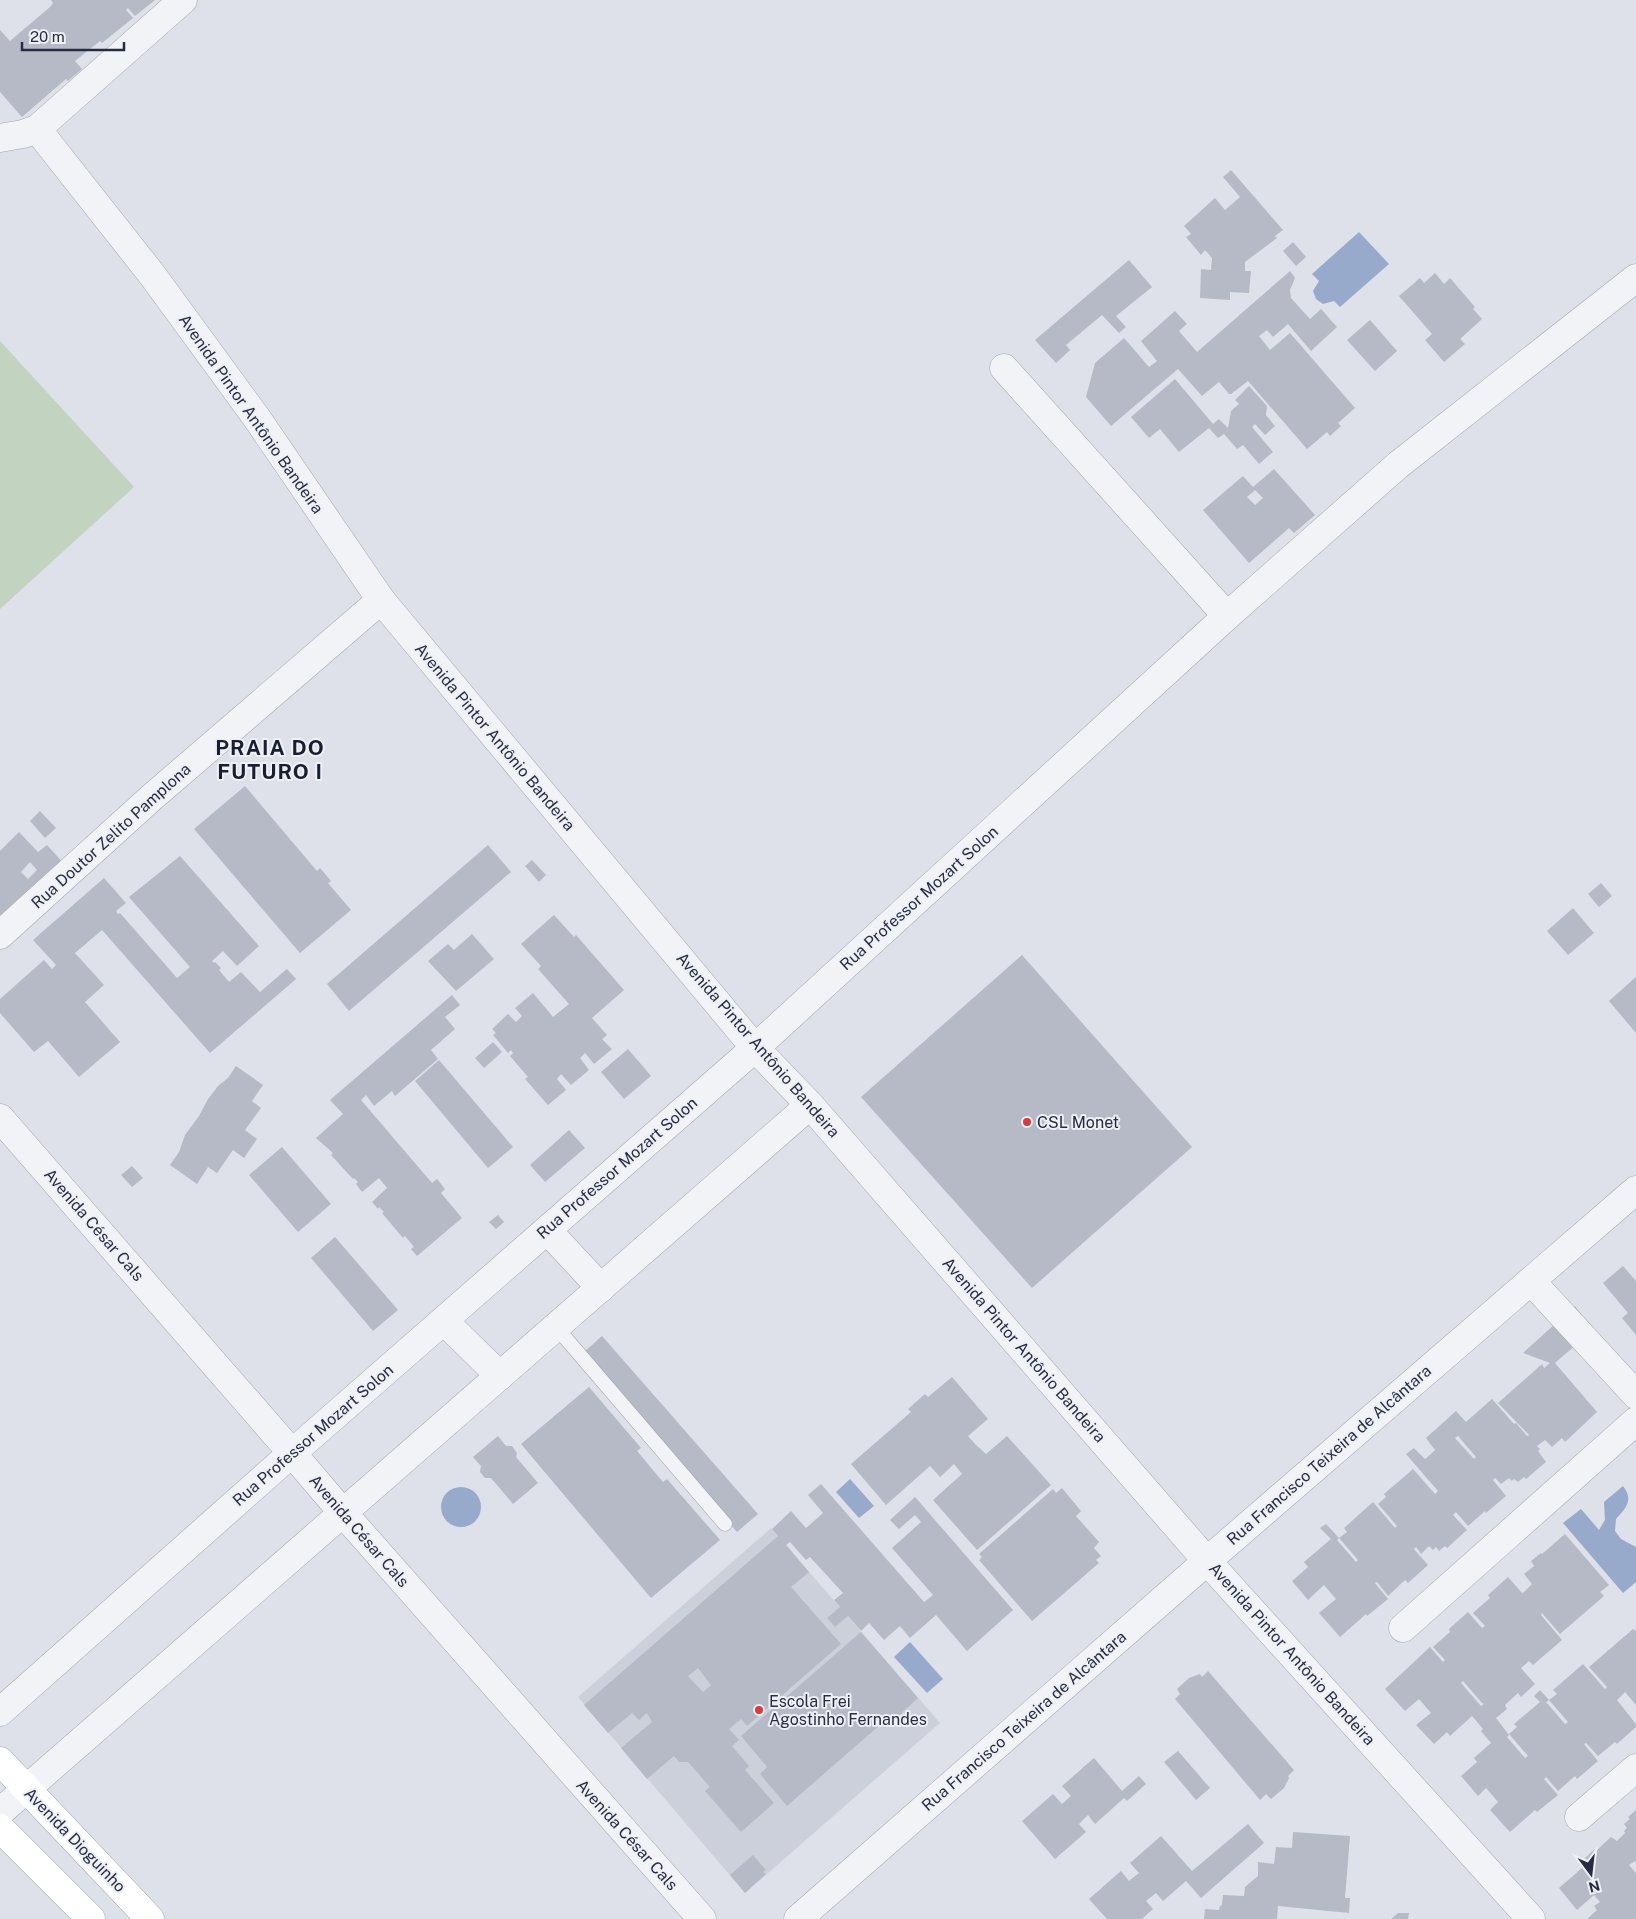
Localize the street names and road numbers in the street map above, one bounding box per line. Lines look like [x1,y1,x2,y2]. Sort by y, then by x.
street label: Avenida Pintor Antônio Bandeira [175,311,327,517]
street label: Avenida Pintor Antônio Bandeira [411,639,579,835]
street label: Rua Doutor Zelito Pamplona [27,759,195,913]
street label: Rua Professor Mozart Solon [836,822,1002,974]
street label: Avenida Pintor Antônio Bandeira [672,949,844,1141]
street label: Rua Professor Mozart Solon [533,1093,701,1243]
street label: Avenida César Cals [40,1165,148,1285]
street label: Avenida Pintor Antônio Bandeira [938,1254,1110,1446]
street label: Rua Professor Mozart Solon [229,1360,397,1510]
street label: Rua Francisco Teixeira de Alcântara [1223,1361,1435,1549]
street label: Avenida César Cals [305,1471,413,1591]
street label: Avenida Pintor Antônio Bandeira [1205,1559,1379,1749]
street label: Rua Francisco Teixeira de Alcântara [918,1627,1130,1815]
street label: Avenida César Cals [572,1776,682,1894]
street label: Avenida Dioguinho [20,1784,130,1896]

